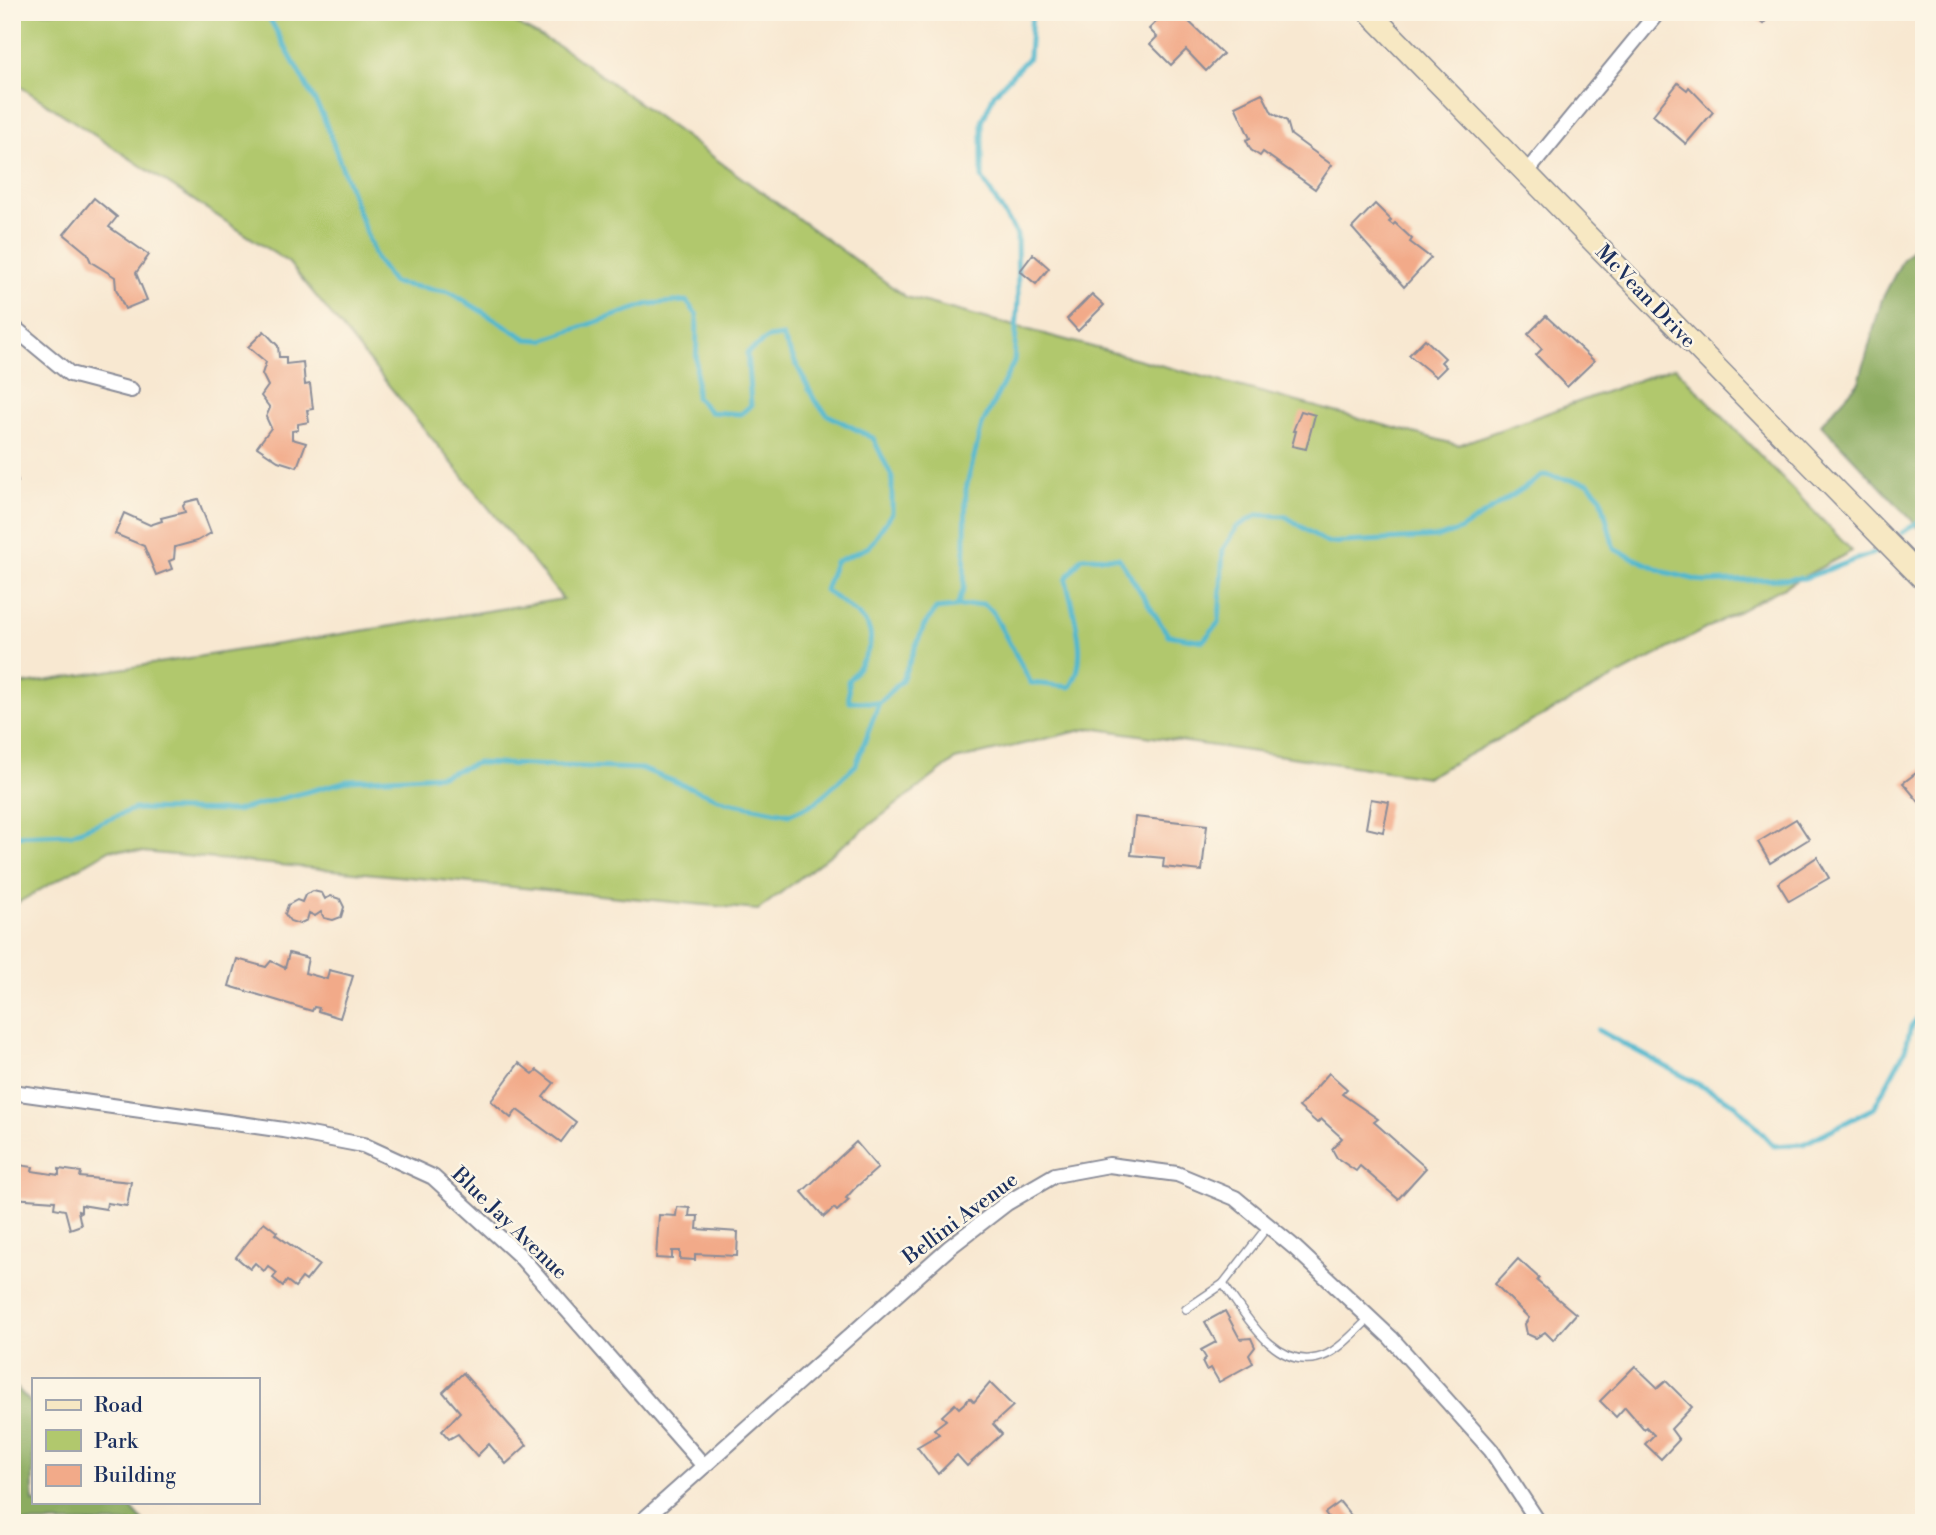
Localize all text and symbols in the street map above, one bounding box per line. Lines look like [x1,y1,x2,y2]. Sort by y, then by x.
street label: McVean Drive [1589,239,1701,354]
street label: Blue Jay Avenue [445,1161,573,1286]
street label: Bellini Avenue [897,1167,1023,1271]
legend [32,1378,259,1504]
text: Road [94,1393,143,1419]
text: Park [94,1429,139,1455]
text: Building [93,1463,176,1489]

